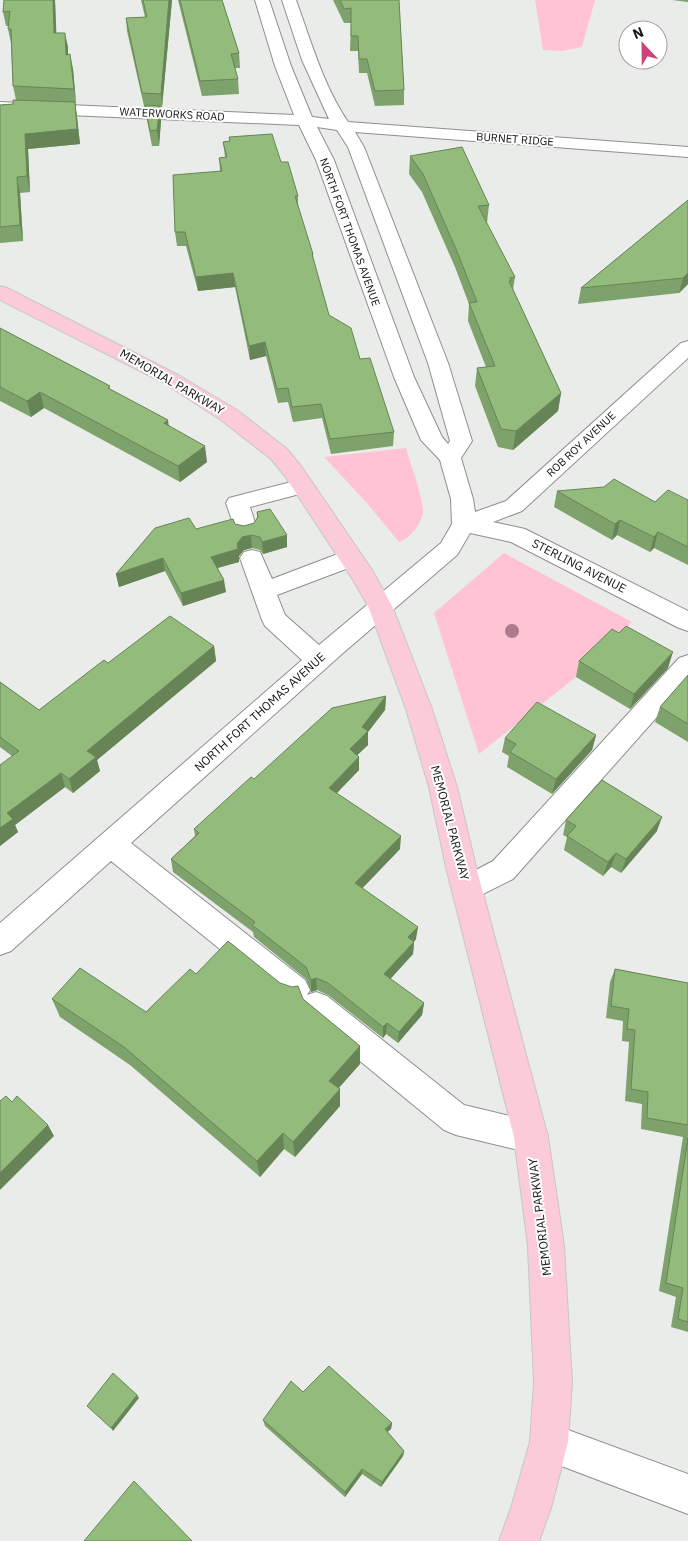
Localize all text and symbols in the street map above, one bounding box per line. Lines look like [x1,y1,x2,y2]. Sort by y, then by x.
north arrow [618,20,668,70]
text: N [630,23,646,43]
street label: WATERWORKS ROAD [119,104,225,124]
street label: BURNET RIDGE [476,129,554,149]
street label: NORTH FORT THOMAS AVENUE [317,156,383,308]
street label: MEMORIAL PARKWAY [117,345,227,418]
street label: ROB ROY AVENUE [544,408,618,480]
street label: STERLING AVENUE [530,535,629,596]
street label: NORTH FORT THOMAS AVENUE [191,649,328,774]
street label: MEMORIAL PARKWAY [428,764,473,882]
street label: MEMORIAL PARKWAY [525,1157,554,1277]

